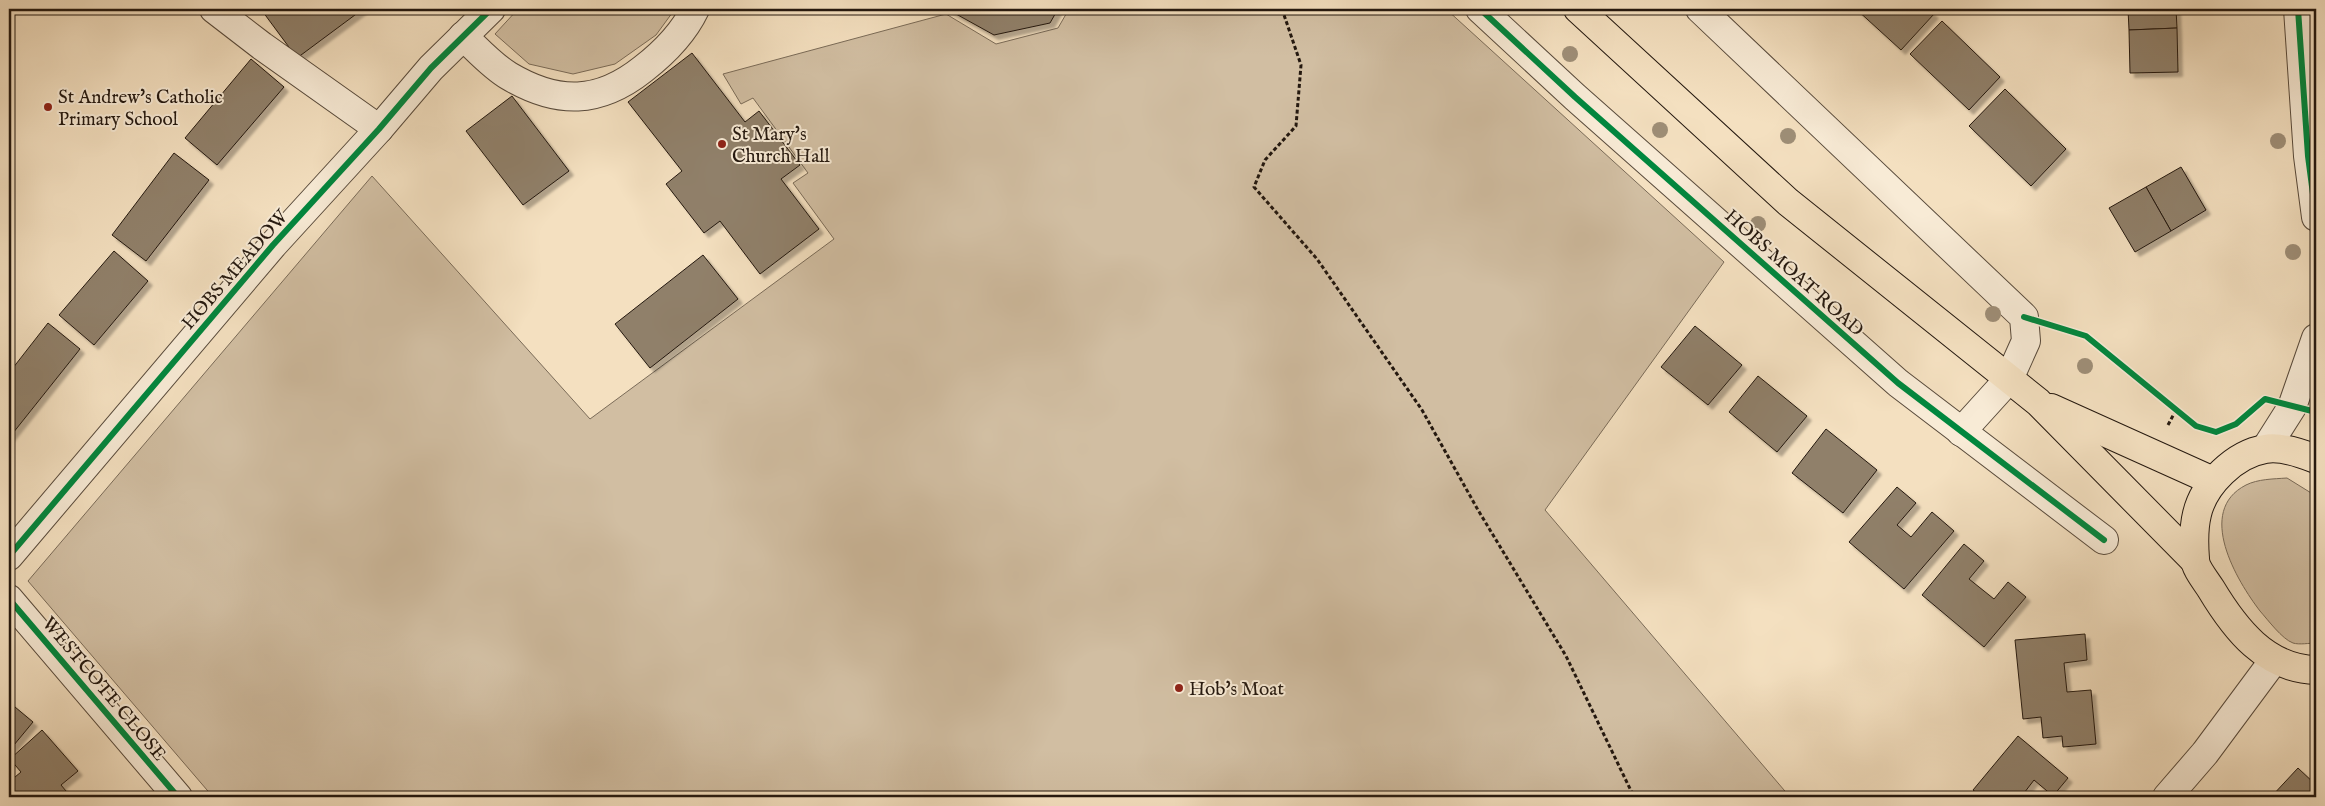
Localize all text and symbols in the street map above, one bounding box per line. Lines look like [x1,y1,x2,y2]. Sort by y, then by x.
place label: St Andrew's Catholic Primary School [58,86,223,132]
marker: St Andrew's Catholic Primary School [42,101,54,113]
place label: St Mary's Church Hall [732,123,831,169]
marker: St Mary's Church Hall [716,138,728,150]
street label: HOBS MEADOW [177,205,295,335]
street label: HOBS MOAT ROAD [1719,205,1868,342]
street label: WESTCOTE CLOSE [36,612,171,766]
place label: Hob's Moat [1189,678,1284,702]
marker: Hob's Moat [1173,682,1185,694]

